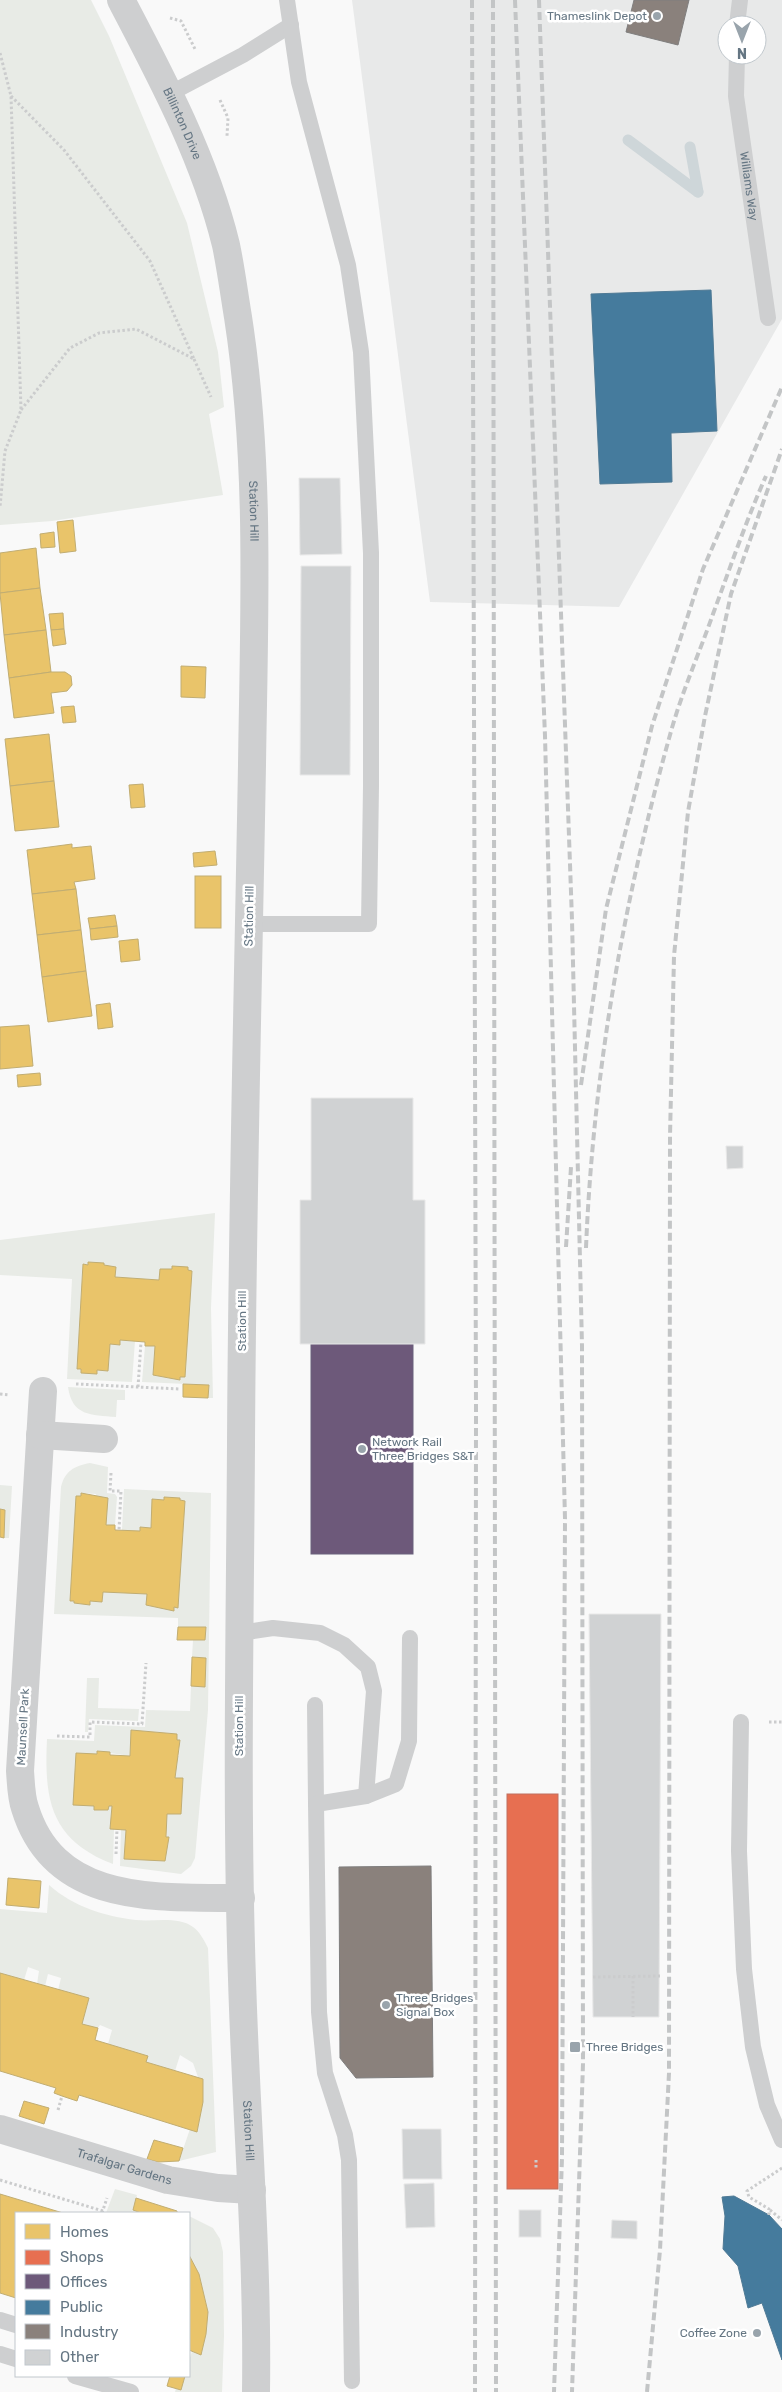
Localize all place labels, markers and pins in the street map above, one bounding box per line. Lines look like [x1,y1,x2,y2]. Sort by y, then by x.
place label: Thameslink Depot [547,9,647,23]
marker: Thameslink Depot [651,10,663,22]
place label: Network Rail Three Bridges S&T [372,1435,475,1463]
marker: Network Rail Three Bridges S&T [356,1443,368,1455]
place label: Three Bridges Signal Box [396,1991,473,2019]
marker: Three Bridges Signal Box [380,1999,392,2011]
marker: Three Bridges [568,2040,582,2054]
place label: Three Bridges [586,2040,663,2054]
place label: Coffee Zone [680,2326,747,2340]
marker: Coffee Zone [751,2327,763,2339]

